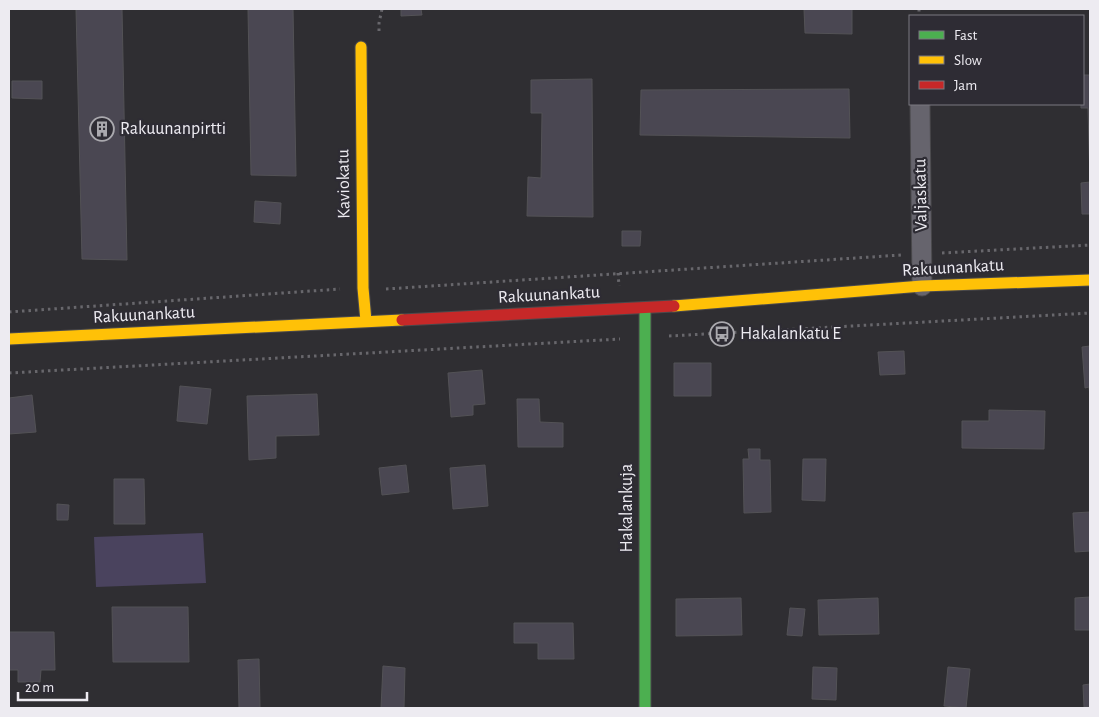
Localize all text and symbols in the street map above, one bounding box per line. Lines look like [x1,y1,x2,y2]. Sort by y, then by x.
legend [909,15,1084,105]
text: Fast [954,28,978,43]
text: Slow [954,53,982,68]
text: Jam [954,78,977,93]
building icon: Rakuunanpirtti [89,116,115,142]
place label: Rakuunanpirtti [120,120,226,138]
street label: Kaviokatu [334,149,354,219]
street label: Valjaskatu [911,158,931,232]
street label: Rakuunankatu [902,256,1004,280]
street label: Rakuunankatu [498,283,600,307]
street label: Rakuunankatu [93,303,195,327]
bus stop icon: Hakalankatu E [709,321,735,347]
place label: Hakalankatu E [740,325,841,343]
street label: Hakalankuja [618,464,636,552]
scale bar [18,670,86,702]
text: 20 m [25,680,54,695]

